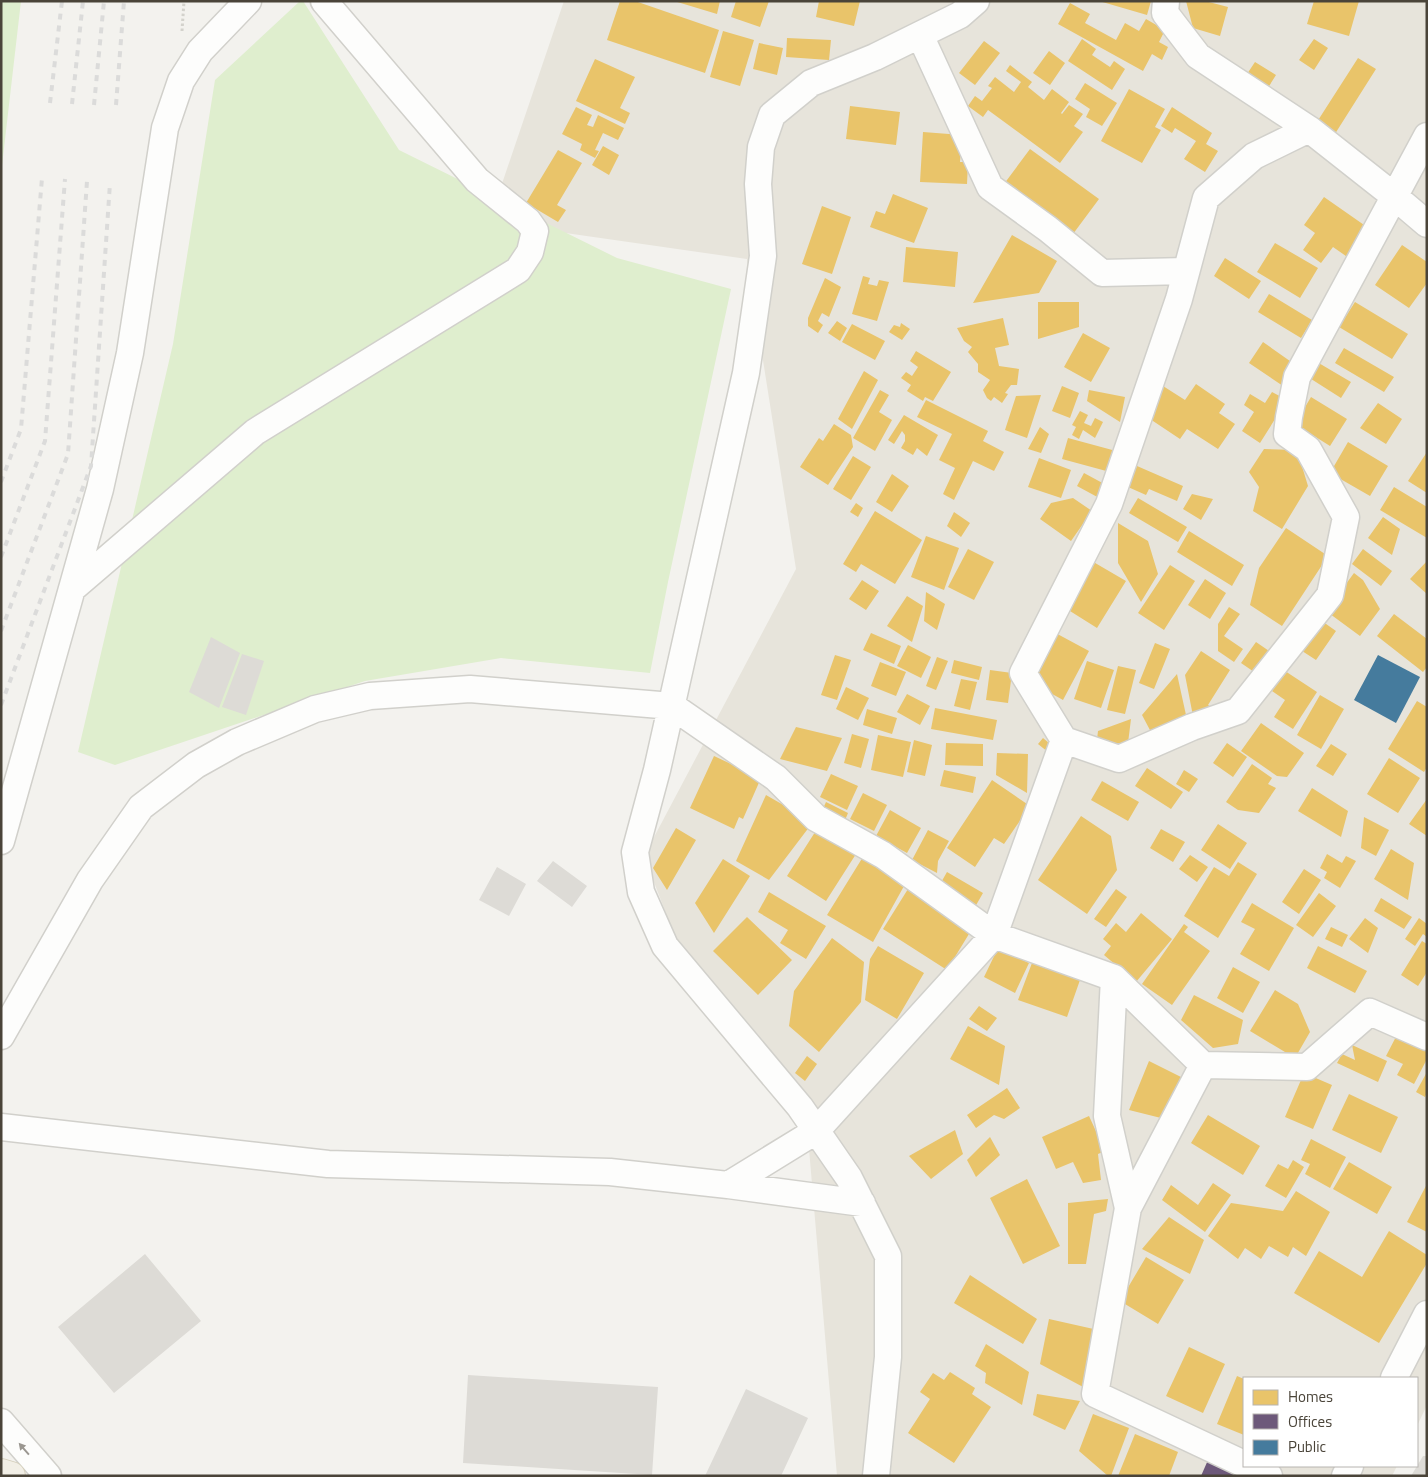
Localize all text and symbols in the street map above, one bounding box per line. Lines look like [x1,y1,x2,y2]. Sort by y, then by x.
legend [1243,1377,1418,1467]
text: Homes [1288,1385,1333,1408]
text: Offices [1288,1410,1332,1433]
text: Public [1288,1435,1326,1458]
one-way arrow [19,1443,30,1456]

